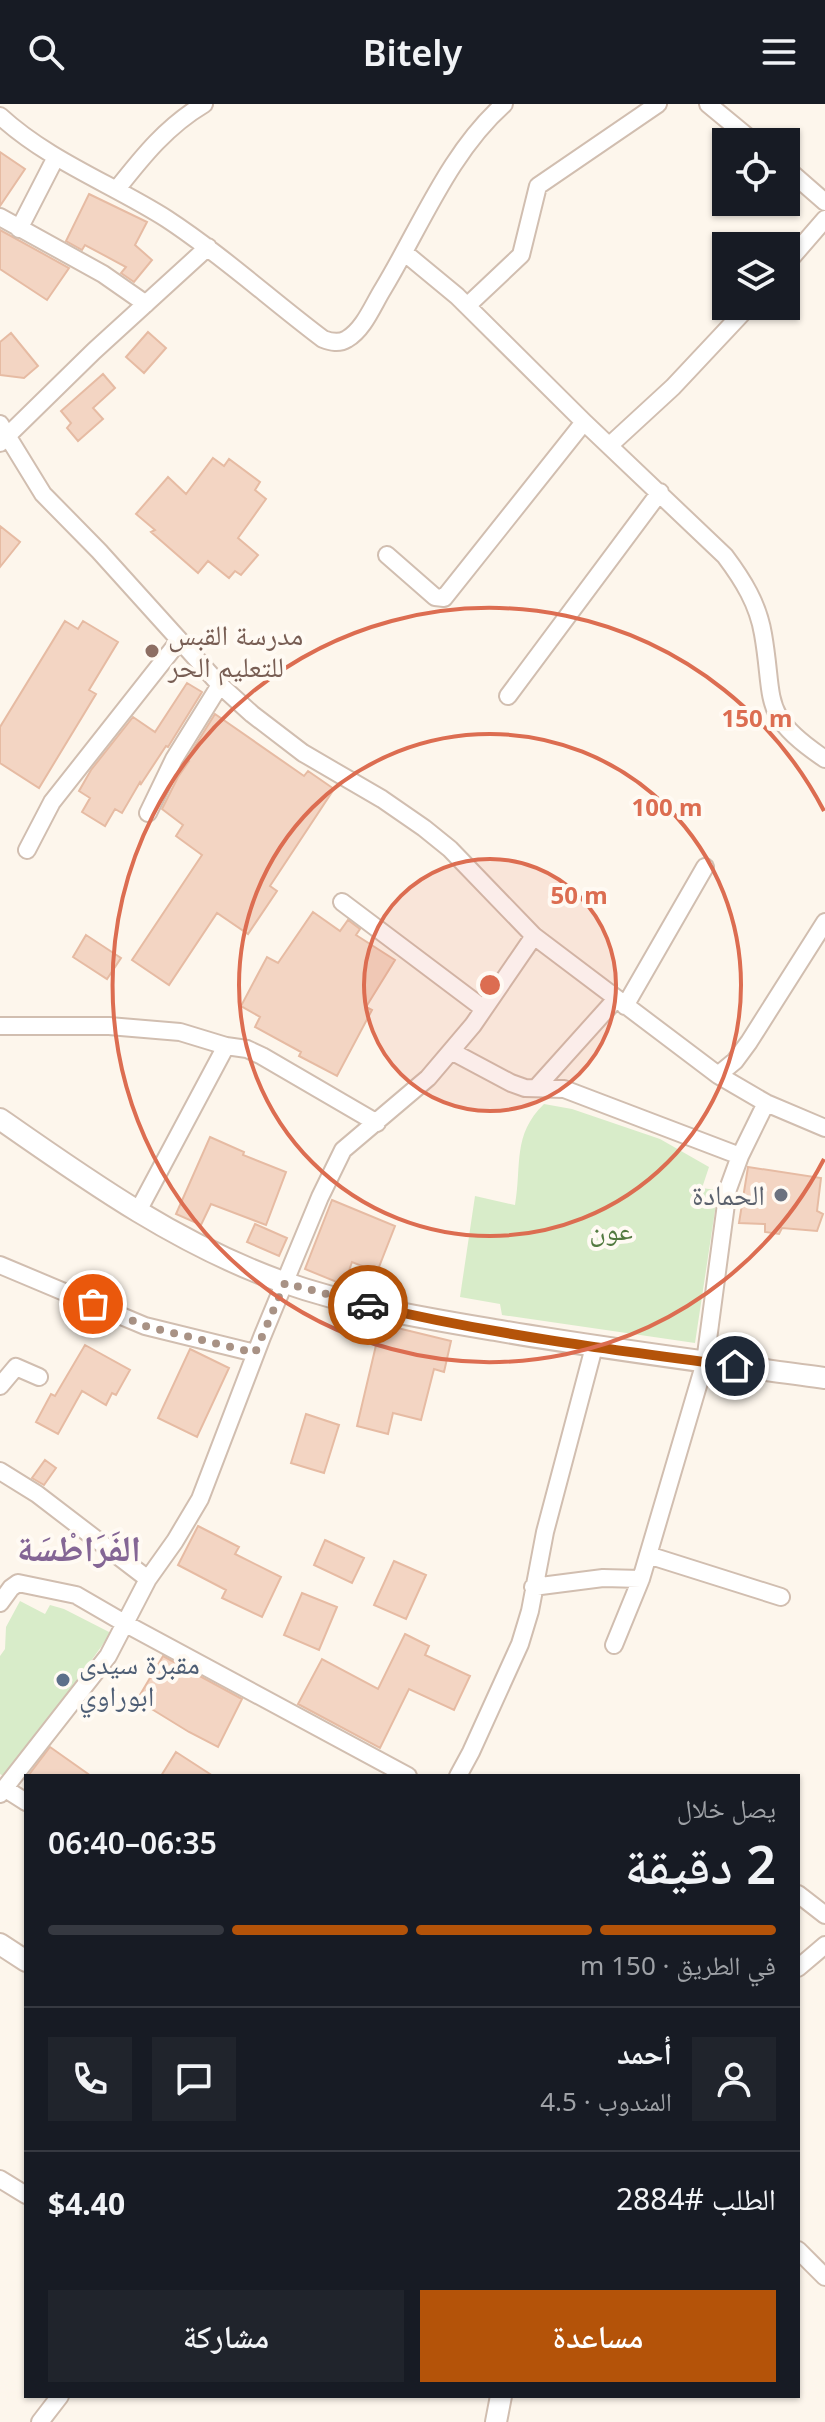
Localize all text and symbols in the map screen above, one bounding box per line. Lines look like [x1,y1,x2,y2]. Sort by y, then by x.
text: Bitely [363,28,462,77]
icon: search [24,30,68,74]
icon: menu [757,30,801,74]
map controls [712,128,800,320]
button: locate [712,128,800,216]
button: layers [712,232,800,320]
place label: مدرسة القبس للتعليم الحر [167,615,303,686]
marker: مدرسة القبس للتعليم الحر [143,642,161,660]
text: 150 m [722,701,792,734]
text: 100 m [632,790,702,823]
text: 50 m [550,878,608,911]
centre of rings [476,971,504,999]
place label: الحمادة [692,1175,765,1213]
marker: الحمادة [772,1186,790,1204]
park label: عون [589,1210,633,1248]
courier [328,1265,408,1345]
pin [59,1270,127,1338]
icon: bag [71,1282,115,1326]
icon: car [346,1283,390,1327]
pin [701,1332,769,1400]
icon: home [713,1344,757,1388]
district label: الفَرَاطْسَة [17,1523,141,1572]
place label: مقبرة سيدى ابوراوي [79,1644,200,1719]
marker: مقبرة سيدى ابوراوي [54,1671,72,1689]
text: يصل خلال [677,1790,776,1826]
text: 06:35–06:40 [48,1822,217,1863]
text: 2 دقيقة [625,1828,776,1899]
text: في الطريق · 150 m [580,1947,776,1983]
text: أحمد [617,2032,672,2073]
button: phone [48,2037,132,2121]
button: chat [152,2037,236,2121]
button: person [692,2037,776,2121]
text: المندوب · 4.5 [540,2083,672,2119]
text: الطلب #2884 [616,2178,776,2219]
text: $4.40 [48,2183,125,2224]
button: مشاركة [48,2290,404,2382]
button: مساعدة [420,2290,776,2382]

